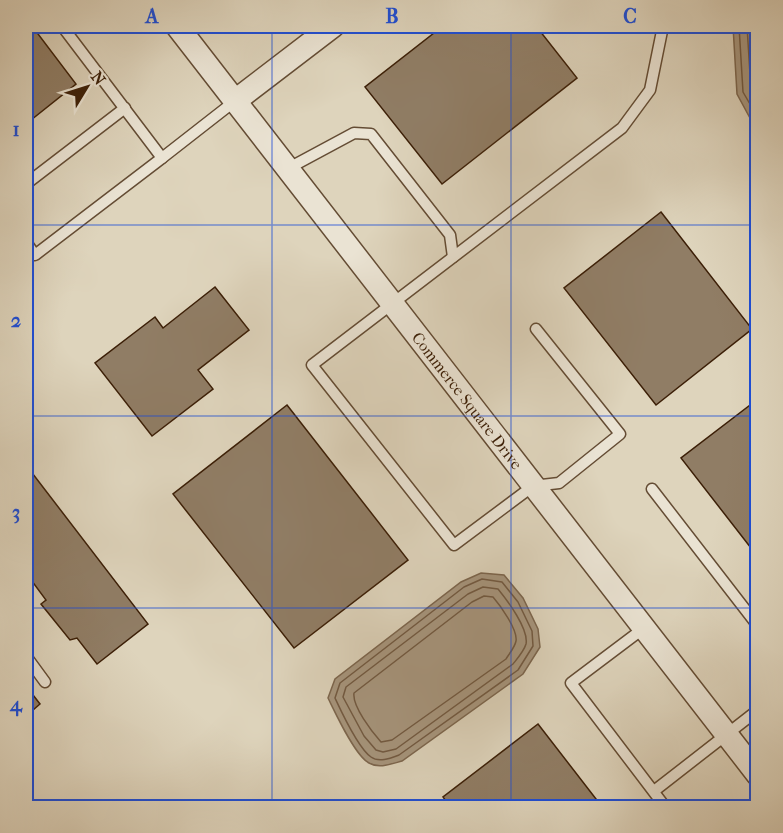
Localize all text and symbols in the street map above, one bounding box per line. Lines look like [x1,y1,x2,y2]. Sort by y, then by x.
text: A [144,5,160,28]
text: B [385,5,399,28]
text: C [623,5,637,28]
north arrow [57,57,117,117]
text: N [87,67,110,89]
text: 1 [12,118,20,141]
text: 2 [11,309,21,332]
street label: Commerce Square Drive [408,328,526,473]
text: 3 [12,501,20,524]
text: 4 [9,693,23,717]

